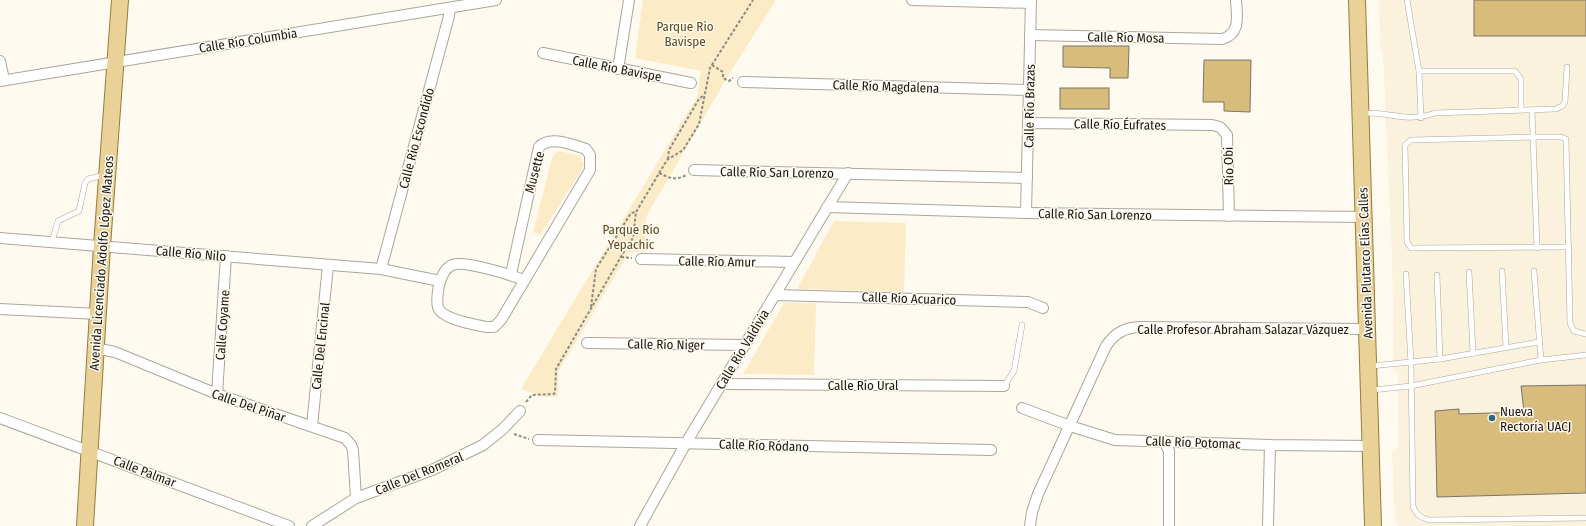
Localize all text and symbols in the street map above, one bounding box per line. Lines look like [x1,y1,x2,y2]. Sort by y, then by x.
park label: Parque Rio Bavispe [656,19,714,49]
street label: Calle Río Columbia [198,25,298,56]
street label: Calle Río Mosa [1087,29,1165,46]
street label: Calle Río Bavispe [571,52,663,84]
street label: Calle Río Brazas [1021,64,1038,148]
street label: Calle Río Magdalena [832,77,940,96]
street label: Calle Río Escondido [396,86,437,190]
street label: Calle Río Éufrates [1074,116,1167,133]
street label: Río Obi [1221,147,1236,185]
street label: Musette [522,150,547,195]
street label: Avenida Licenciado Adolfo López Mateos [87,155,117,371]
street label: Calle Río San Lorenzo [720,164,834,181]
street label: Avenida Plutarco Elías Calles [1355,187,1376,339]
street label: Calle Río San Lorenzo [1038,206,1152,223]
park label: Parque Rio Yepachic [602,222,660,252]
street label: Calle Río Nilo [155,243,227,264]
street label: Calle Río Amur [678,253,756,270]
street label: Calle Coyame [213,289,232,361]
street label: Calle Río Acuarico [861,289,957,308]
street label: Calle Del Encinal [308,301,333,390]
street label: Calle Río Valdivia [713,307,772,392]
street label: Calle Profesor Abraham Salazar Vázquez [1137,322,1349,337]
street label: Calle Río Niger [627,336,705,353]
street label: Calle Río Ural [828,378,899,393]
street label: Calle Del Piñar [210,386,288,425]
place label: Nueva Rectoría UACJ [1500,404,1571,434]
marker: Nueva Rectoría UACJ [1487,413,1497,423]
street label: Calle Río Potomac [1145,433,1241,452]
street label: Calle Río Ródano [719,436,809,455]
street label: Calle Del Romeral [373,449,466,498]
street label: Calle Palmar [111,453,179,490]

